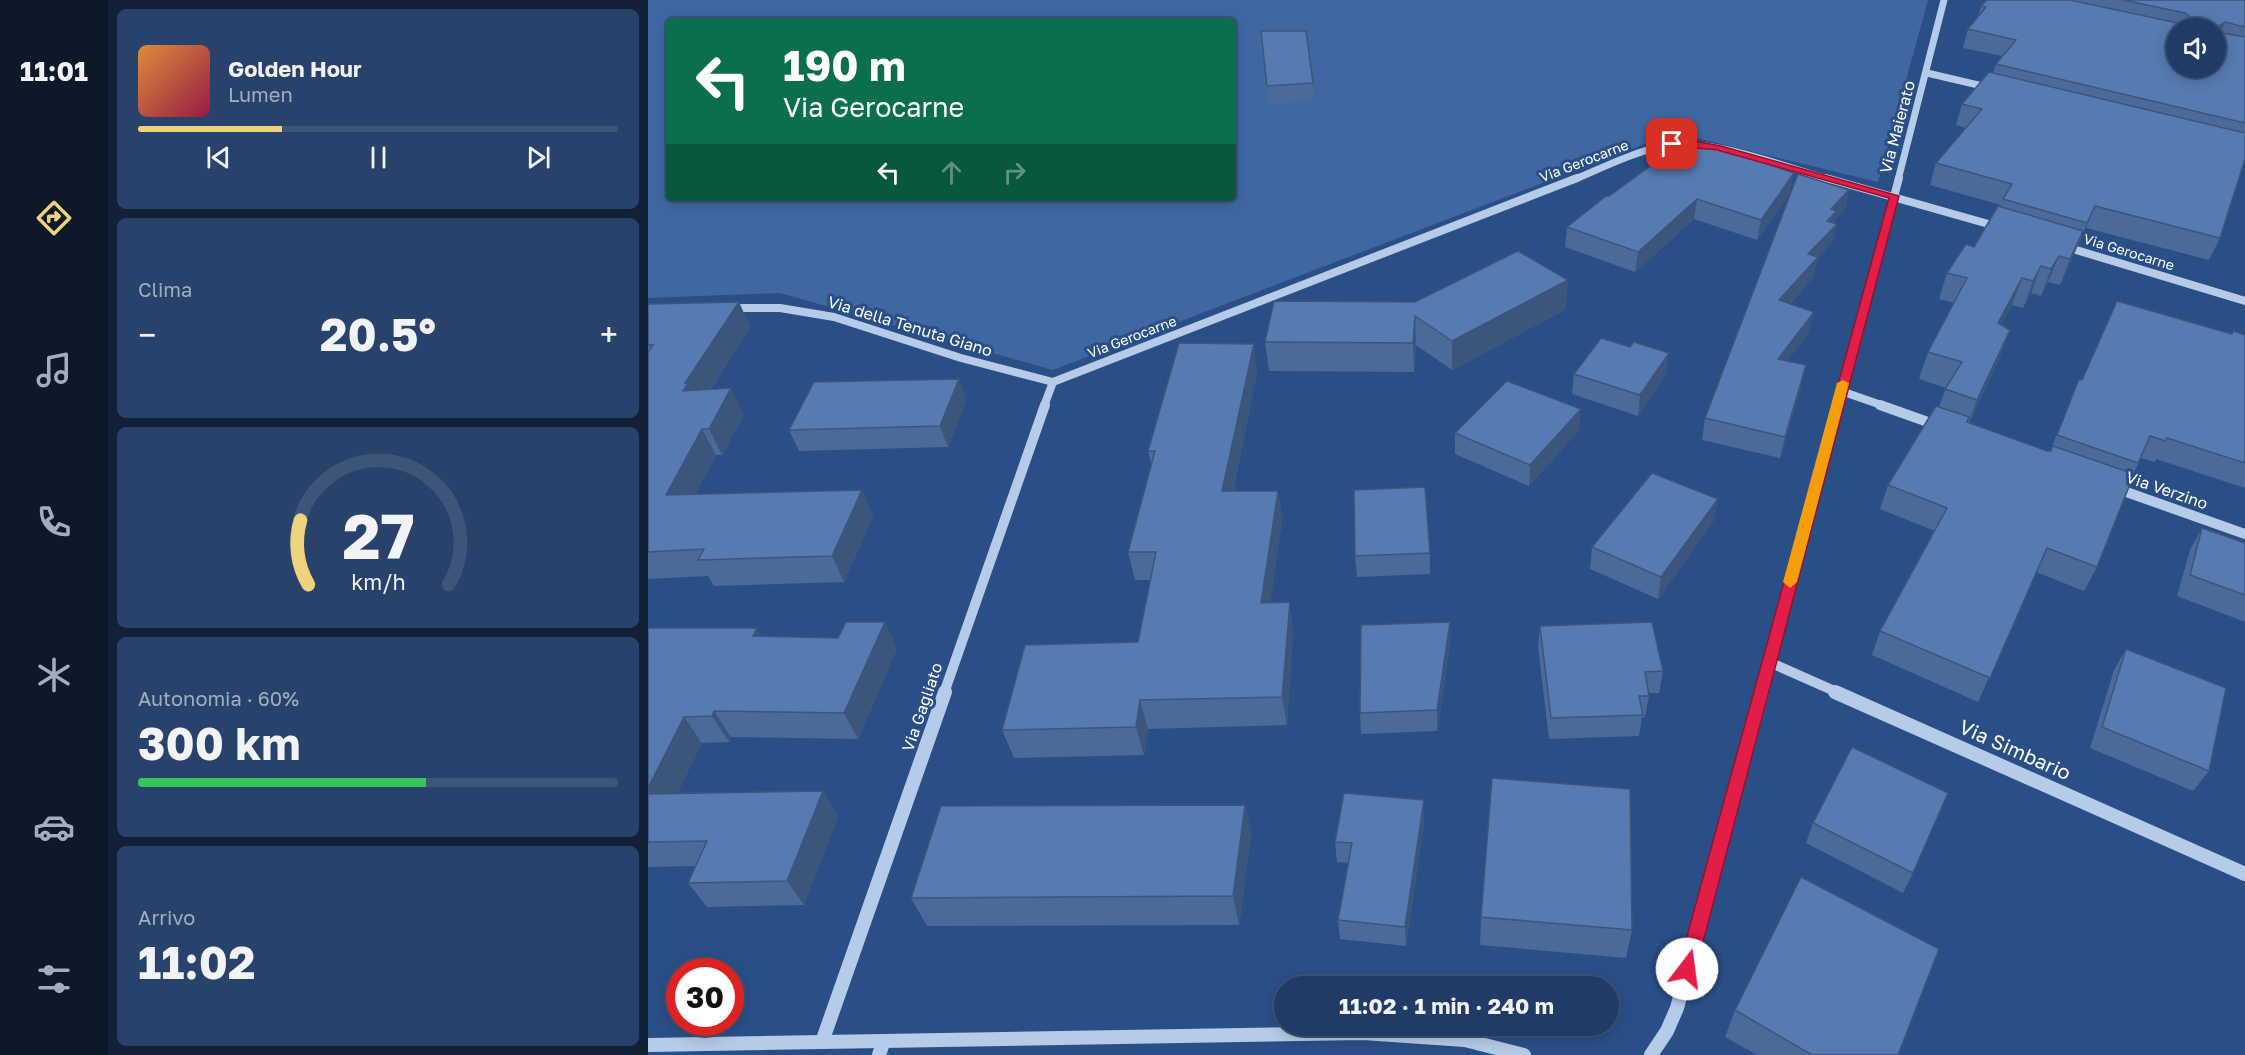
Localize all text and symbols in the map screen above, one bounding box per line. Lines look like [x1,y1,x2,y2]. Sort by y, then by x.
map controls [2166,18,2226,78]
button: sound [2166,18,2226,78]
text: 190 m [783,40,906,90]
icon: left [684,42,762,120]
text: 11:01 [20,55,88,87]
text: Golden Hour [228,55,362,82]
street label: Via Maierato [1875,78,1919,176]
text: Lumen [228,82,293,106]
text: Via Gerocarne [783,91,964,123]
pin [1646,118,1697,169]
icon: arrive [1655,127,1688,160]
street label: Via Gerocarne [1537,136,1631,185]
icon: previous [202,141,235,174]
icon: pause [362,141,395,174]
icon: next [522,141,555,174]
icon: left [872,156,905,189]
icon: ahead [935,156,968,189]
icon: right [998,156,1031,189]
icon: directions [33,197,75,239]
street label: Via Gerocarne [2082,230,2177,273]
text: Clima [138,277,192,301]
street label: Via della Tenuta Giano [825,291,995,361]
text: 20.5° [320,307,436,361]
street label: Via Gerocarne [1085,312,1179,361]
text: − [138,315,156,354]
text: + [600,315,618,354]
icon: music [33,349,75,391]
street label: Via Verzino [2123,467,2211,513]
text: 27 [342,498,414,573]
icon: phone [33,501,75,543]
text: km/h [351,569,405,595]
icon: climate [33,654,75,696]
street label: Via Gagliato [897,660,947,754]
text: Autonomia · 60% [138,686,299,710]
street label: Via Simbario [1956,714,2075,784]
text: 300 km [138,716,301,770]
icon: car [33,806,75,848]
text: Arrivo [138,905,195,929]
text: 11:02 [138,935,255,989]
position arrow [1655,937,1719,1001]
icon: filters [33,958,75,1000]
speed limit sign: 30 [666,958,744,1036]
text: 11:02 · 1 min · 240 m [1339,992,1554,1019]

